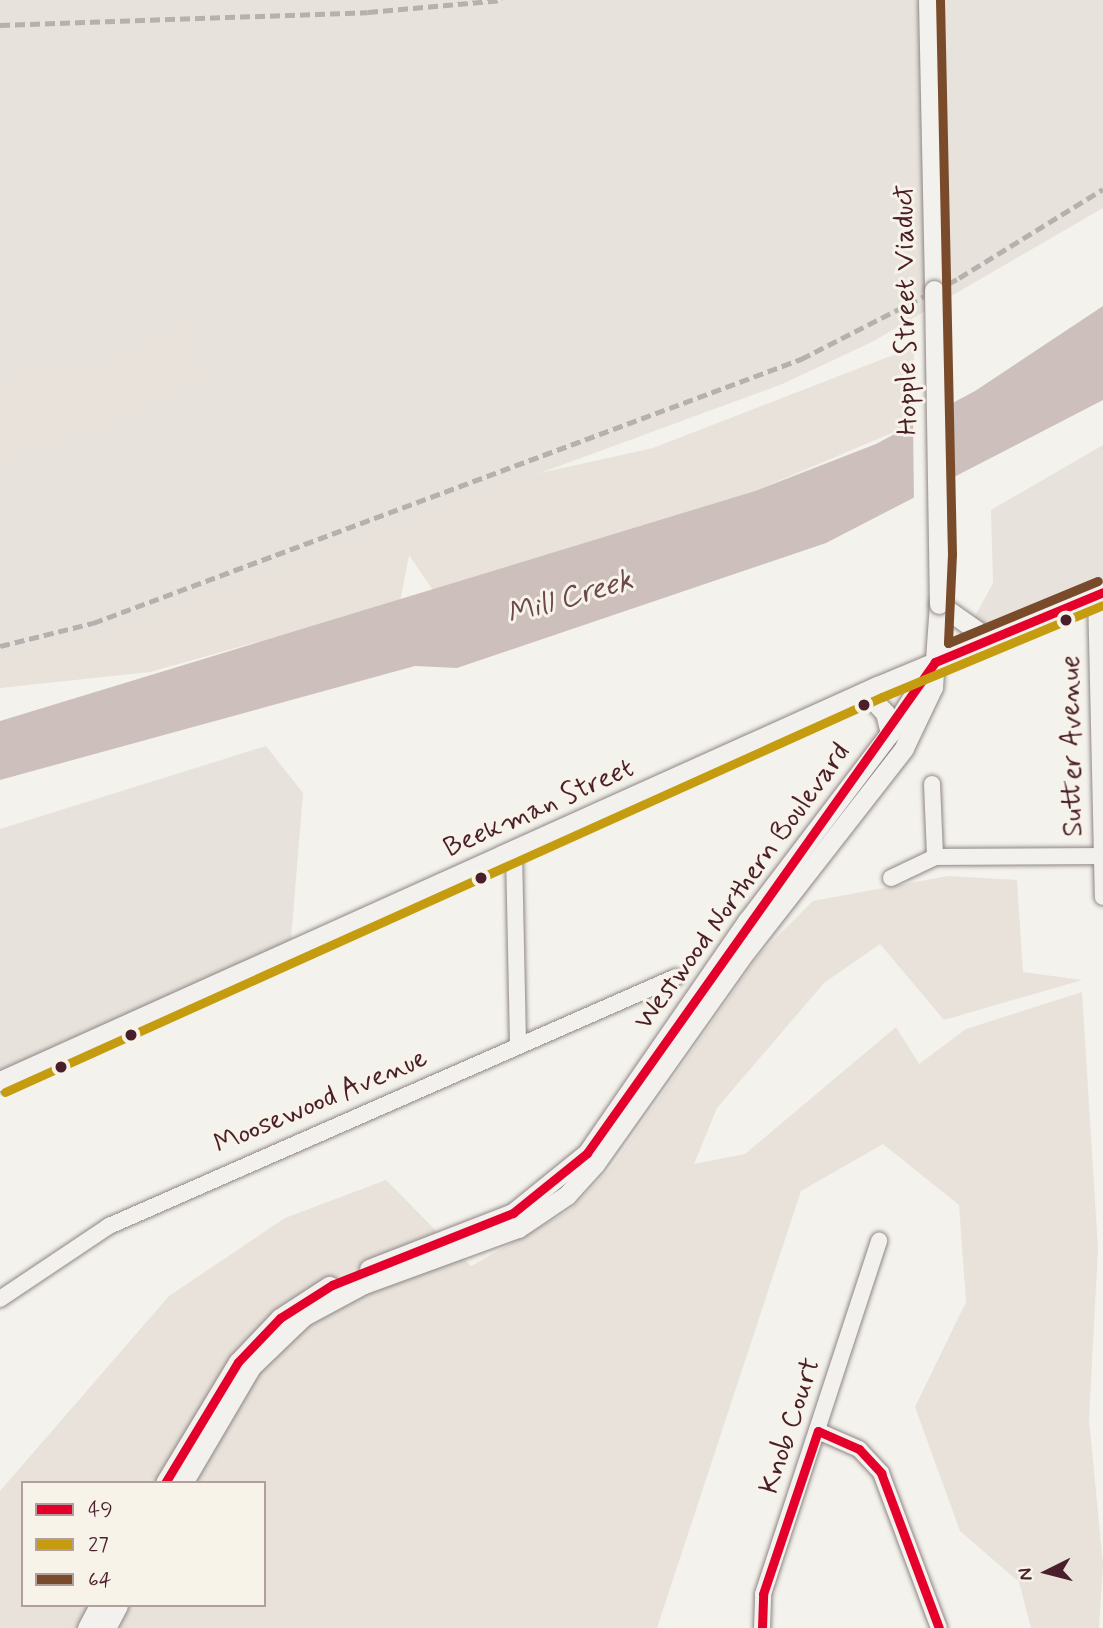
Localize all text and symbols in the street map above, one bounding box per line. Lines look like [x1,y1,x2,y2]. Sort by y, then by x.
street label: Hopple Street Viaduct [888,181,926,439]
water label: Mill Creek [503,563,637,633]
unlabelled marker [1059,613,1073,627]
street label: Sutter Avenue [1055,657,1091,835]
unlabelled marker [857,698,871,712]
street label: Westwood Northern Boulevard [628,737,858,1037]
street label: Beekman Street [437,751,641,867]
unlabelled marker [474,871,488,885]
unlabelled marker [124,1028,138,1042]
street label: Moosewood Avenue [211,1042,431,1162]
unlabelled marker [54,1060,68,1074]
street label: Knob Court [754,1356,828,1496]
legend [21,1481,266,1607]
text: 49 [88,1496,113,1524]
text: 27 [88,1531,109,1559]
north arrow [1012,1537,1082,1607]
text: 64 [88,1566,112,1594]
text: N [1013,1567,1039,1582]

